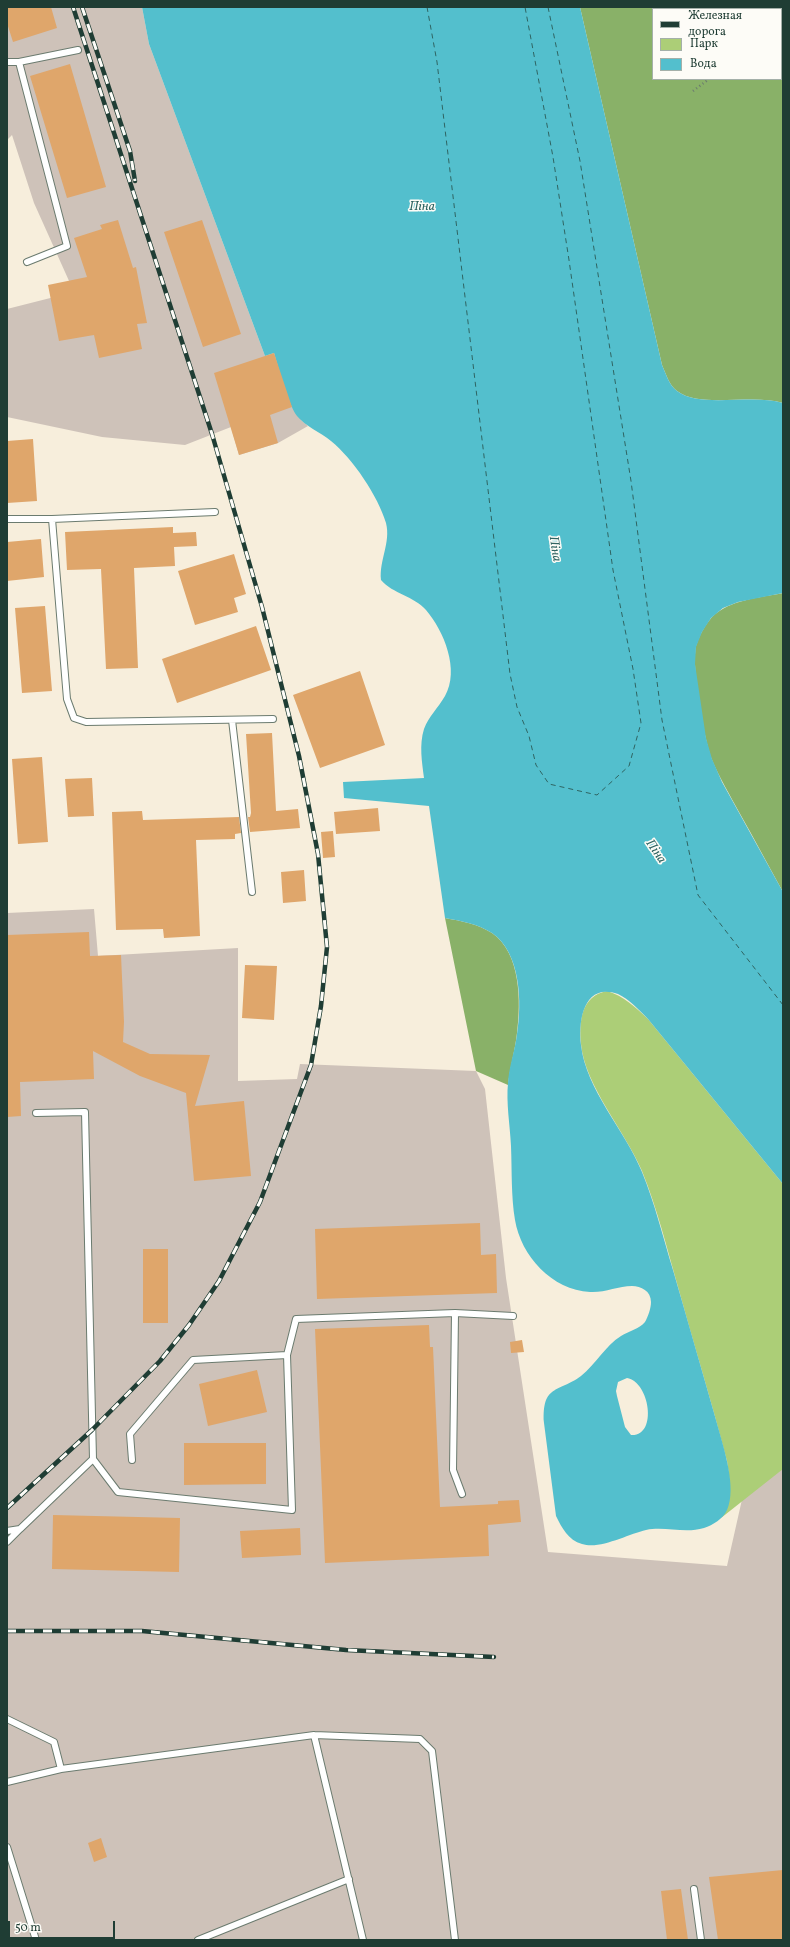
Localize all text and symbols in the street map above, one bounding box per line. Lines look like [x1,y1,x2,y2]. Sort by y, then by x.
legend [652,8,782,80]
text: Железная дорога [688,8,742,40]
text: Парк [690,36,718,52]
text: Вода [690,56,717,72]
water label: Піна [409,200,435,216]
water label: Піна [544,535,564,563]
water label: Піна [641,837,669,867]
scale bar [10,1913,117,1939]
text: 50 m [15,1920,41,1936]

